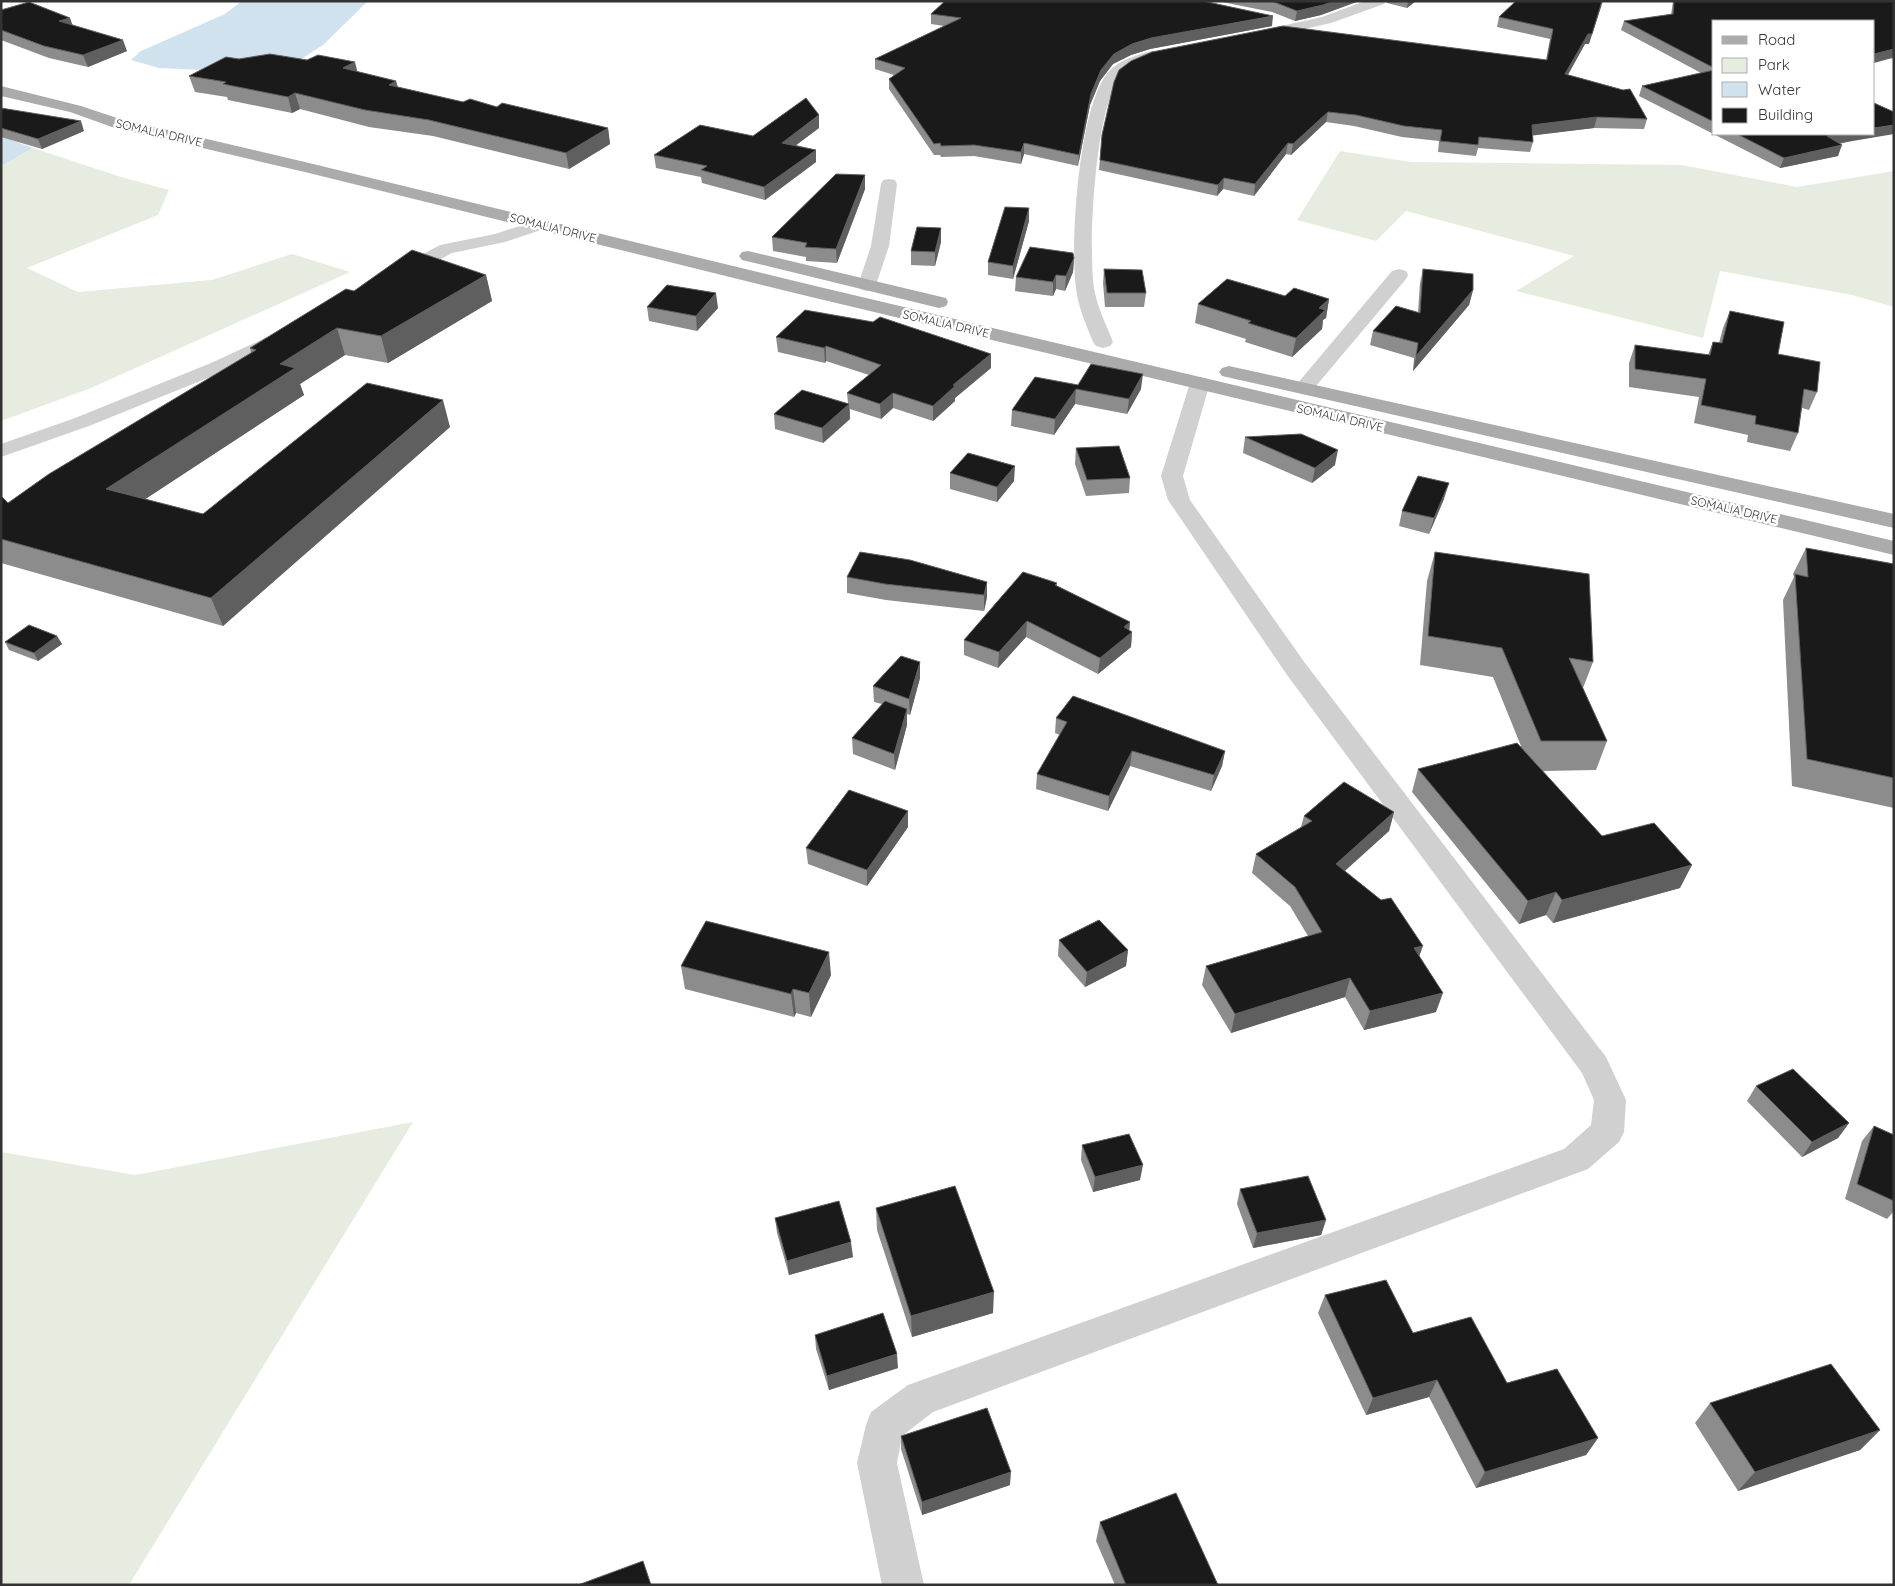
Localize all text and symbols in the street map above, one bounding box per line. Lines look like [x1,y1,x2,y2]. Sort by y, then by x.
legend [1712,20,1875,135]
text: Road [1758,30,1795,49]
text: Park [1758,55,1790,74]
text: Water [1758,80,1801,99]
text: Building [1758,105,1813,124]
street label: SOMALIA DRIVE [114,115,204,150]
street label: SOMALIA DRIVE [508,210,598,246]
street label: SOMALIA DRIVE [901,306,991,341]
street label: SOMALIA DRIVE [1295,400,1385,435]
street label: SOMALIA DRIVE [1689,492,1779,527]

